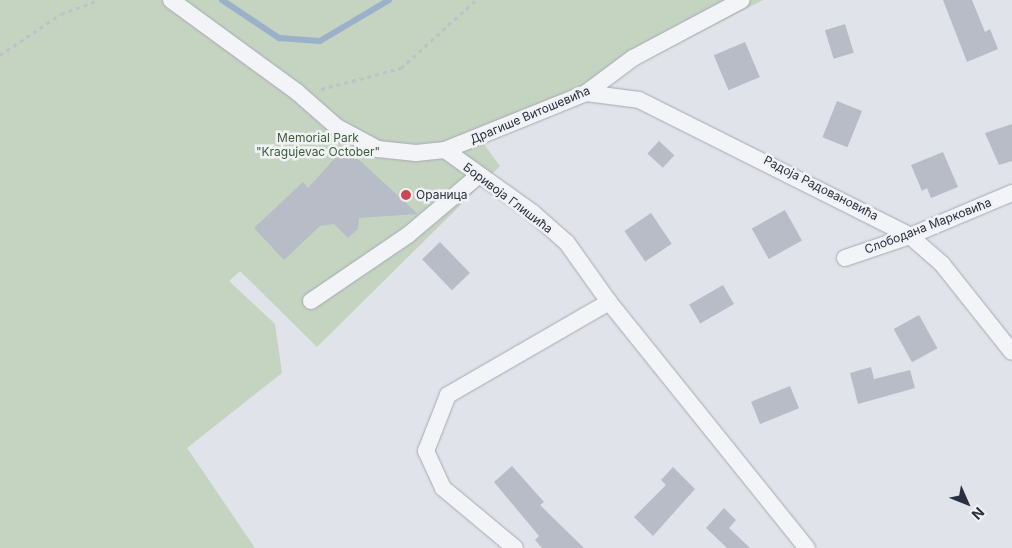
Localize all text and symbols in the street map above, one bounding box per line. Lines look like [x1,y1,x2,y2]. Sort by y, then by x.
street label: Драгише Витошевића [468,83,592,147]
park label: Memorial Park "Kragujevac October" [256,131,380,159]
street label: Радоја Радовановића [761,153,881,223]
street label: Боривоја Глишића [460,160,556,236]
place label: Ораница [416,188,467,202]
marker: Ораница [400,189,412,201]
street label: Слободана Марковића [863,195,993,257]
north arrow [942,478,992,528]
text: N [968,504,988,524]

